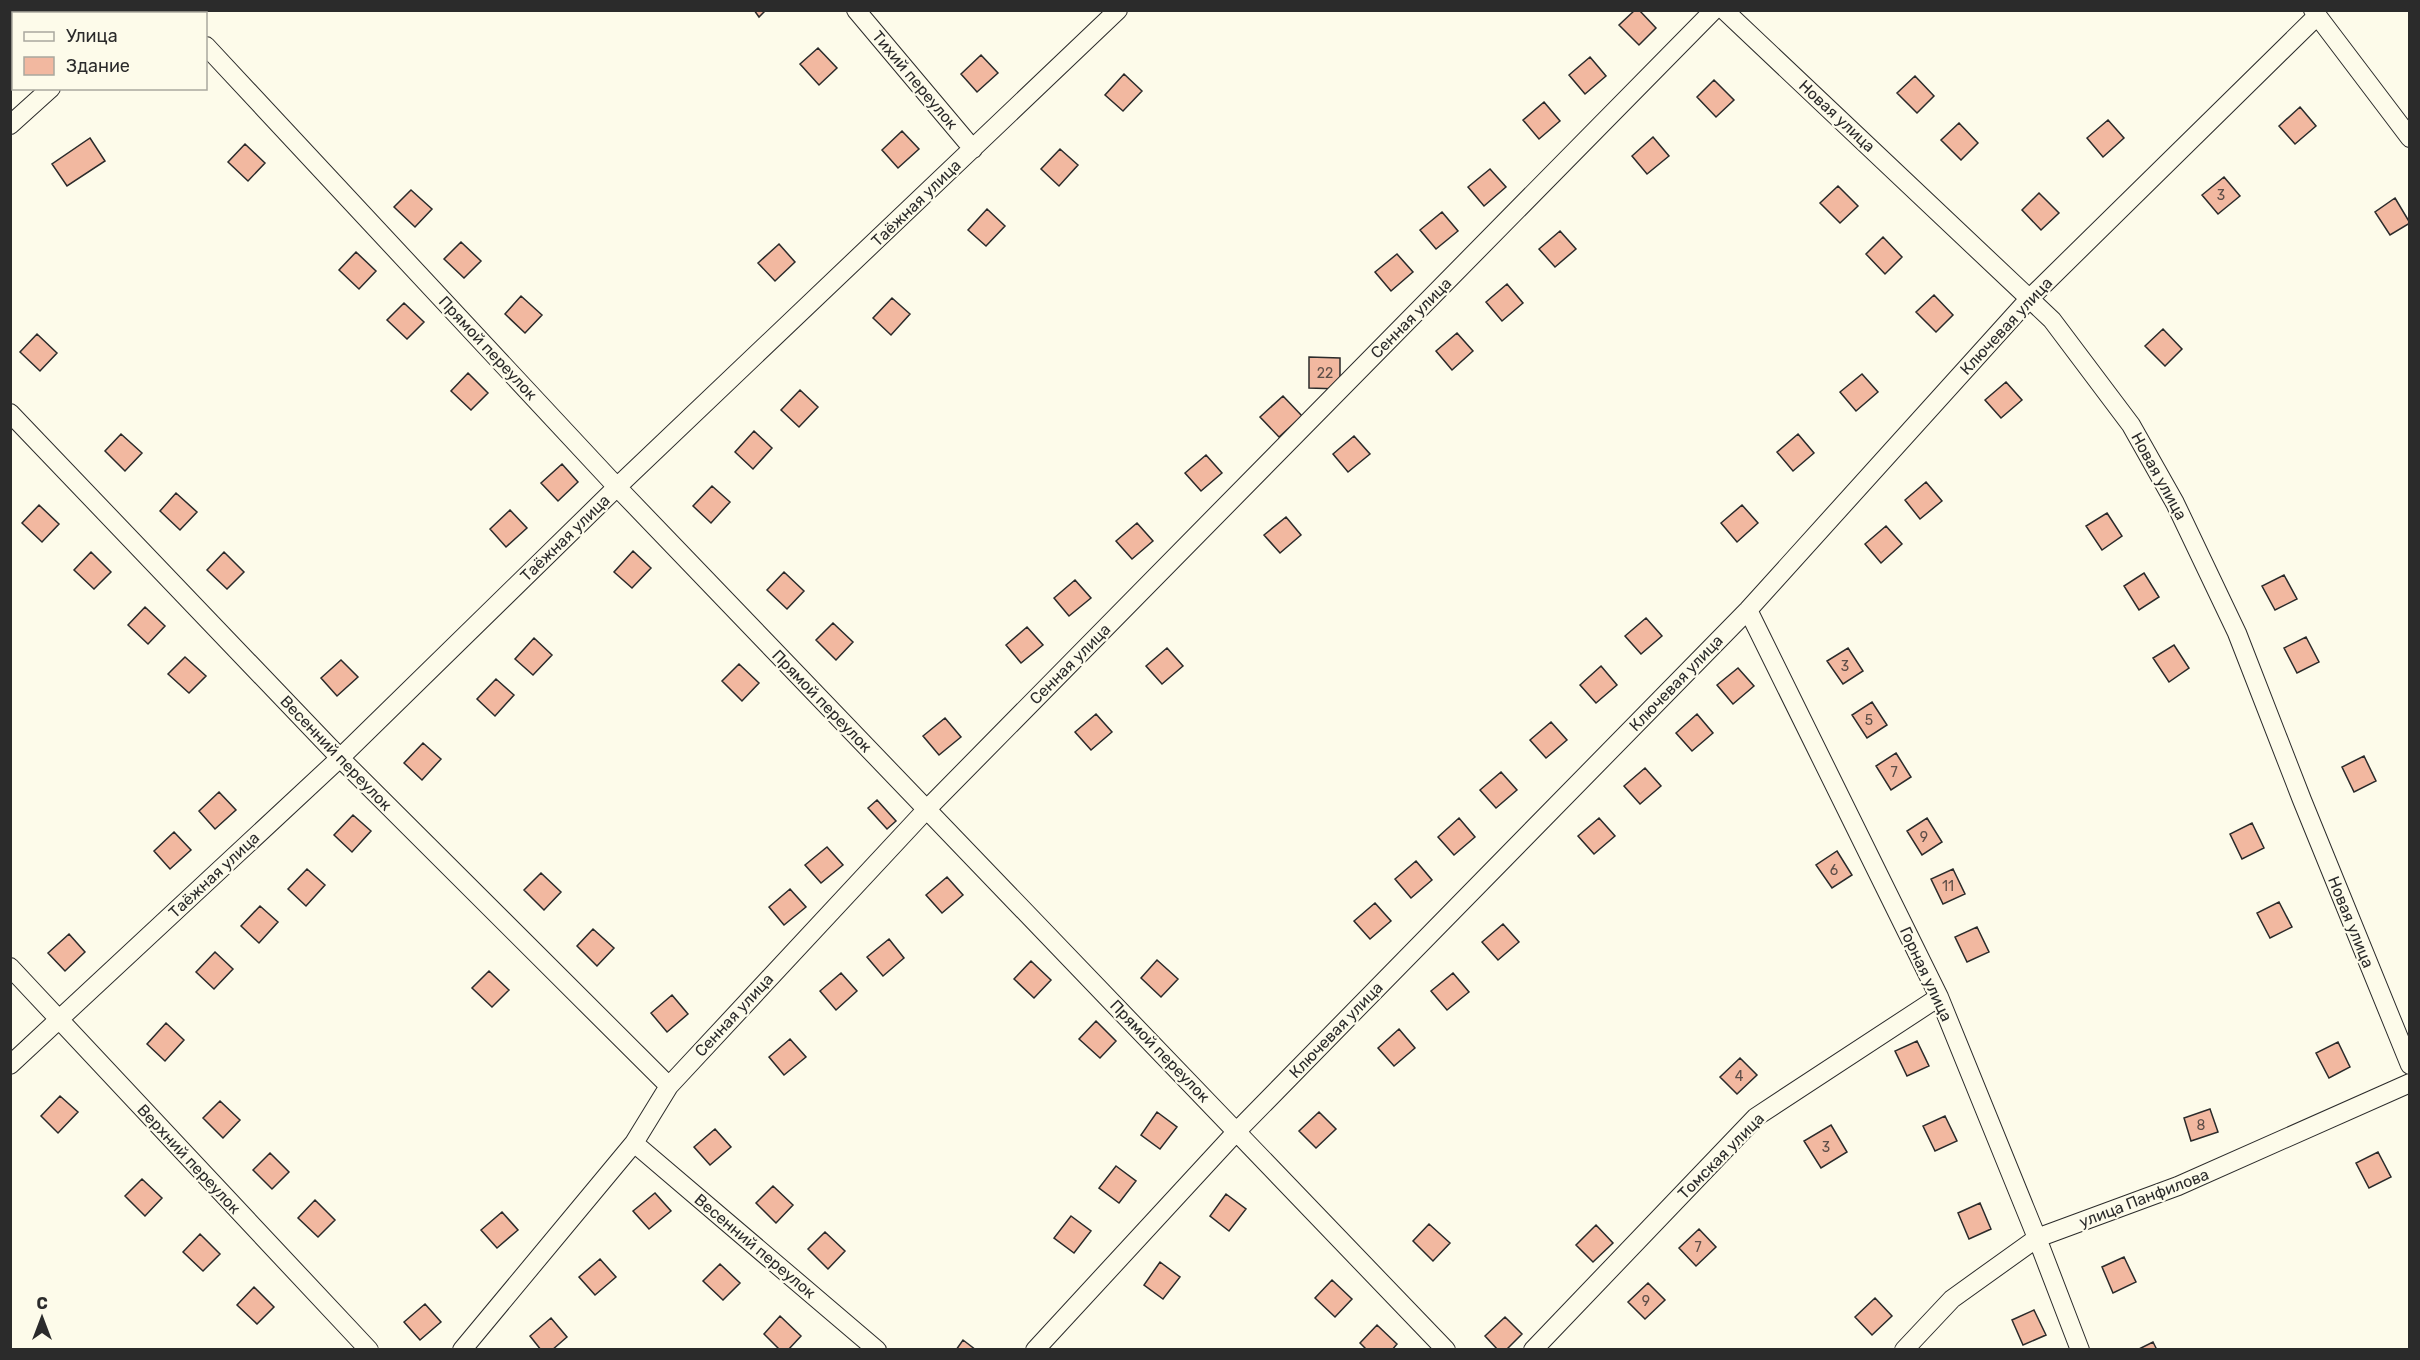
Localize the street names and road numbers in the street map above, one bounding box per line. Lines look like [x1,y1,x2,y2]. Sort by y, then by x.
street label: Тихий переулок [868,27,962,134]
street label: Новая улица [1795,76,1879,156]
street label: Таёжная улица [867,156,965,250]
street label: Ключевая улица [1956,273,2056,379]
street label: Сенная улица [1367,274,1455,362]
street label: Прямой переулок [435,292,541,404]
street label: Новая улица [2127,429,2191,523]
street label: Таёжная улица [516,491,614,585]
street label: Сенная улица [1026,620,1114,708]
street label: Ключевая улица [1625,631,1727,735]
street label: Прямой переулок [768,646,876,757]
street label: Весенний переулок [276,692,396,815]
street label: Таёжная улица [165,828,263,922]
street label: Новая улица [2324,873,2378,971]
street label: Горная улица [1896,924,1956,1024]
street label: Сенная улица [691,970,777,1060]
street label: Ключевая улица [1285,978,1387,1082]
street label: Прямой переулок [1106,996,1214,1107]
street label: Верхний переулок [133,1100,245,1218]
street label: Томская улица [1674,1109,1768,1203]
street label: улица Панфилова [2076,1165,2212,1231]
street label: Весенний переулок [691,1190,820,1302]

